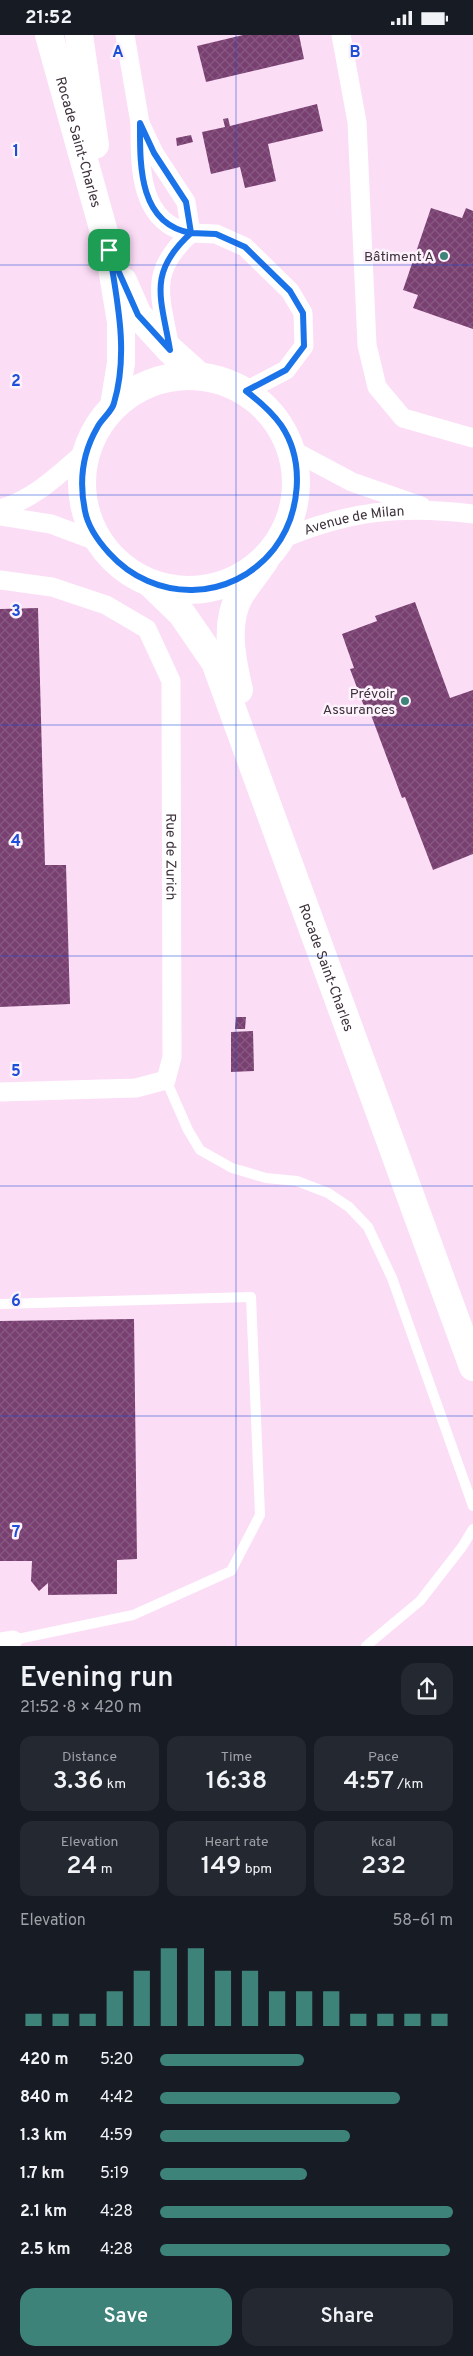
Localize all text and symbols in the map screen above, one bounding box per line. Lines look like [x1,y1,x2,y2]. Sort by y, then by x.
text: 21:52 [25,6,72,30]
text: A [112,43,124,63]
text: B [349,43,361,63]
street label: Rocade Saint-Charles [51,75,104,210]
text: 1 [13,142,19,162]
pin [88,229,130,271]
icon: arrive [95,236,123,264]
place label: Bâtiment A [364,249,434,266]
marker: Bâtiment A [438,250,450,262]
text: 2 [11,372,21,392]
street label: Avenue de Milan [302,503,405,540]
text: 3 [11,602,21,622]
place label: Prévoir Assurances [323,686,396,719]
marker: Prévoir Assurances [399,695,411,707]
street label: Rue de Zurich [161,813,179,901]
text: 4 [11,832,21,852]
street label: Rocade Saint-Charles [294,902,357,1034]
text: 5 [11,1062,21,1082]
text: 6 [11,1292,21,1312]
text: 7 [12,1523,20,1543]
text: Evening run [20,1661,174,1697]
button: share [401,1663,453,1715]
text: 21:52 · 8 × 420 m [20,1698,141,1718]
text: Distance [62,1749,117,1766]
text: Time [221,1749,252,1766]
text: Pace [368,1749,399,1766]
text: 3.36 [53,1766,104,1798]
text: 16:38 [206,1766,267,1798]
text: 4:57 [344,1766,394,1798]
text: km [104,1776,126,1793]
text: /km [394,1776,423,1793]
text: Elevation [61,1834,118,1851]
text: Heart rate [204,1834,269,1851]
text: kcal [371,1834,396,1851]
text: 24 [66,1851,97,1883]
text: 149 [201,1851,241,1883]
text: 232 [361,1851,406,1883]
text: m [97,1861,113,1878]
text: bpm [241,1861,272,1878]
text: Elevation [20,1911,86,1931]
text: 58–61 m [392,1911,453,1931]
text: 420 m [20,2050,69,2070]
text: 5:20 [100,2050,134,2070]
text: 840 m [20,2088,69,2108]
text: 4:42 [100,2088,133,2108]
text: 1.3 km [20,2126,67,2146]
text: 4:59 [100,2126,133,2146]
text: 1.7 km [20,2164,65,2184]
text: 5:19 [100,2164,129,2184]
text: 2.1 km [20,2202,67,2222]
text: 4:28 [100,2202,133,2222]
text: 2.5 km [20,2240,70,2260]
text: 4:28 [100,2240,133,2260]
button: Save [20,2288,232,2346]
button: Share [242,2288,453,2346]

